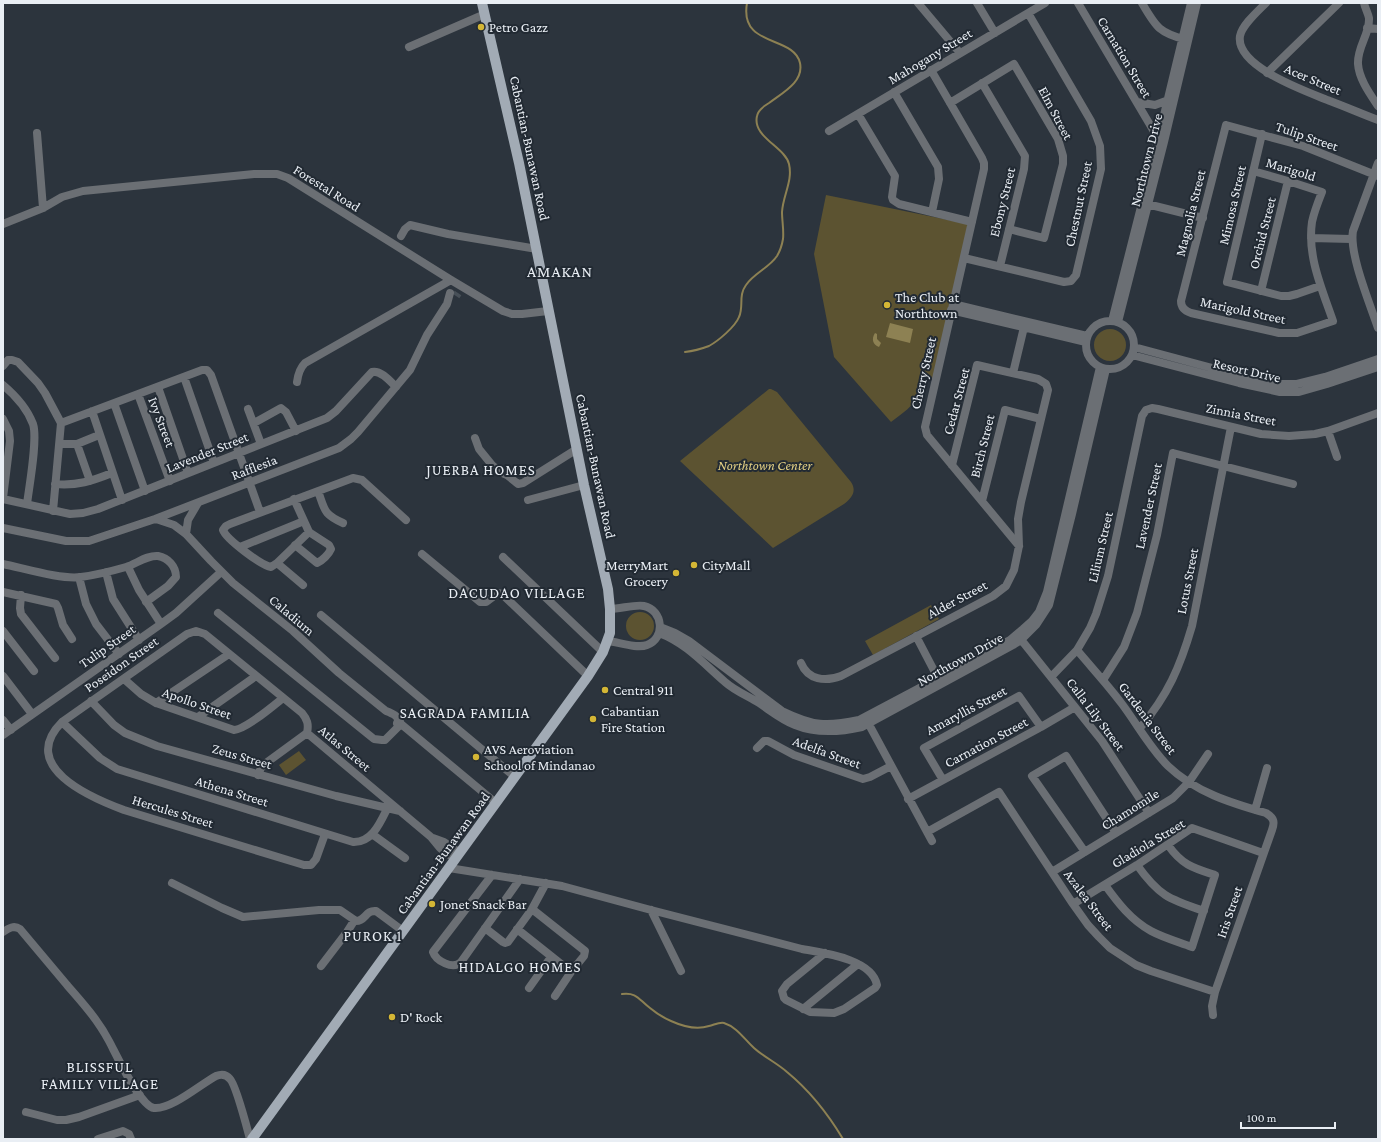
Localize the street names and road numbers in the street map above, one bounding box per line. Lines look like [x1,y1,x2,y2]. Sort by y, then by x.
street label: Carnation Street [1094,14,1156,101]
street label: Mahogany Street [885,24,975,87]
street label: Acer Street [1282,60,1344,98]
street label: Cabantian-Bunawan Road [507,74,553,222]
street label: Elm Street [1035,84,1077,143]
street label: Northtown Drive [1127,112,1165,208]
street label: Tulip Street [1274,118,1341,154]
street label: Marigold [1264,154,1319,184]
street label: Chestnut Street [1061,159,1095,248]
street label: Forestal Road [291,161,364,215]
street label: Mimosa Street [1215,163,1249,246]
street label: Ebony Street [986,165,1018,238]
street label: Magnolia Street [1172,168,1209,258]
street label: Orchid Street [1245,195,1279,271]
street label: Marigold Street [1199,293,1287,327]
street label: Cherry Street [907,335,939,411]
street label: Resort Drive [1212,354,1282,386]
street label: Cedar Street [939,365,973,436]
street label: Cabantian-Bunawan Road [573,392,619,540]
street label: Ivy Street [145,395,179,450]
street label: Zinnia Street [1204,399,1278,429]
street label: Birch Street [966,412,998,479]
street label: Lavender Street [164,428,251,476]
street label: Rafflesia [229,451,280,483]
street label: Lavender Street [1131,461,1165,550]
street label: Lilium Street [1084,510,1116,584]
street label: Lotus Street [1173,546,1201,615]
street label: Alder Street [924,576,990,621]
street label: Caladium [266,591,318,639]
street label: Tulip Street [76,621,139,671]
street label: Northtown Drive [914,629,1006,689]
street label: Poseidon Street [81,632,161,695]
street label: Calla Lily Street [1063,674,1129,754]
street label: Gardenia Street [1116,679,1181,758]
street label: Amaryllis Street [923,682,1009,738]
street label: Apollo Street [160,684,234,722]
street label: Carnation Street [942,713,1031,771]
street label: Atlas Street [316,721,375,775]
street label: Adelfa Street [791,732,864,772]
street label: Zeus Street [210,740,274,772]
street label: Athena Street [194,772,271,810]
street label: Chamomile [1098,785,1162,833]
street label: Cabantian-Bunawan Road [393,788,493,917]
street label: Hercules Street [130,791,216,831]
street label: Gladiola Street [1108,815,1188,871]
street label: Azalea Street [1061,866,1117,934]
street label: Iris Street [1213,884,1245,940]

